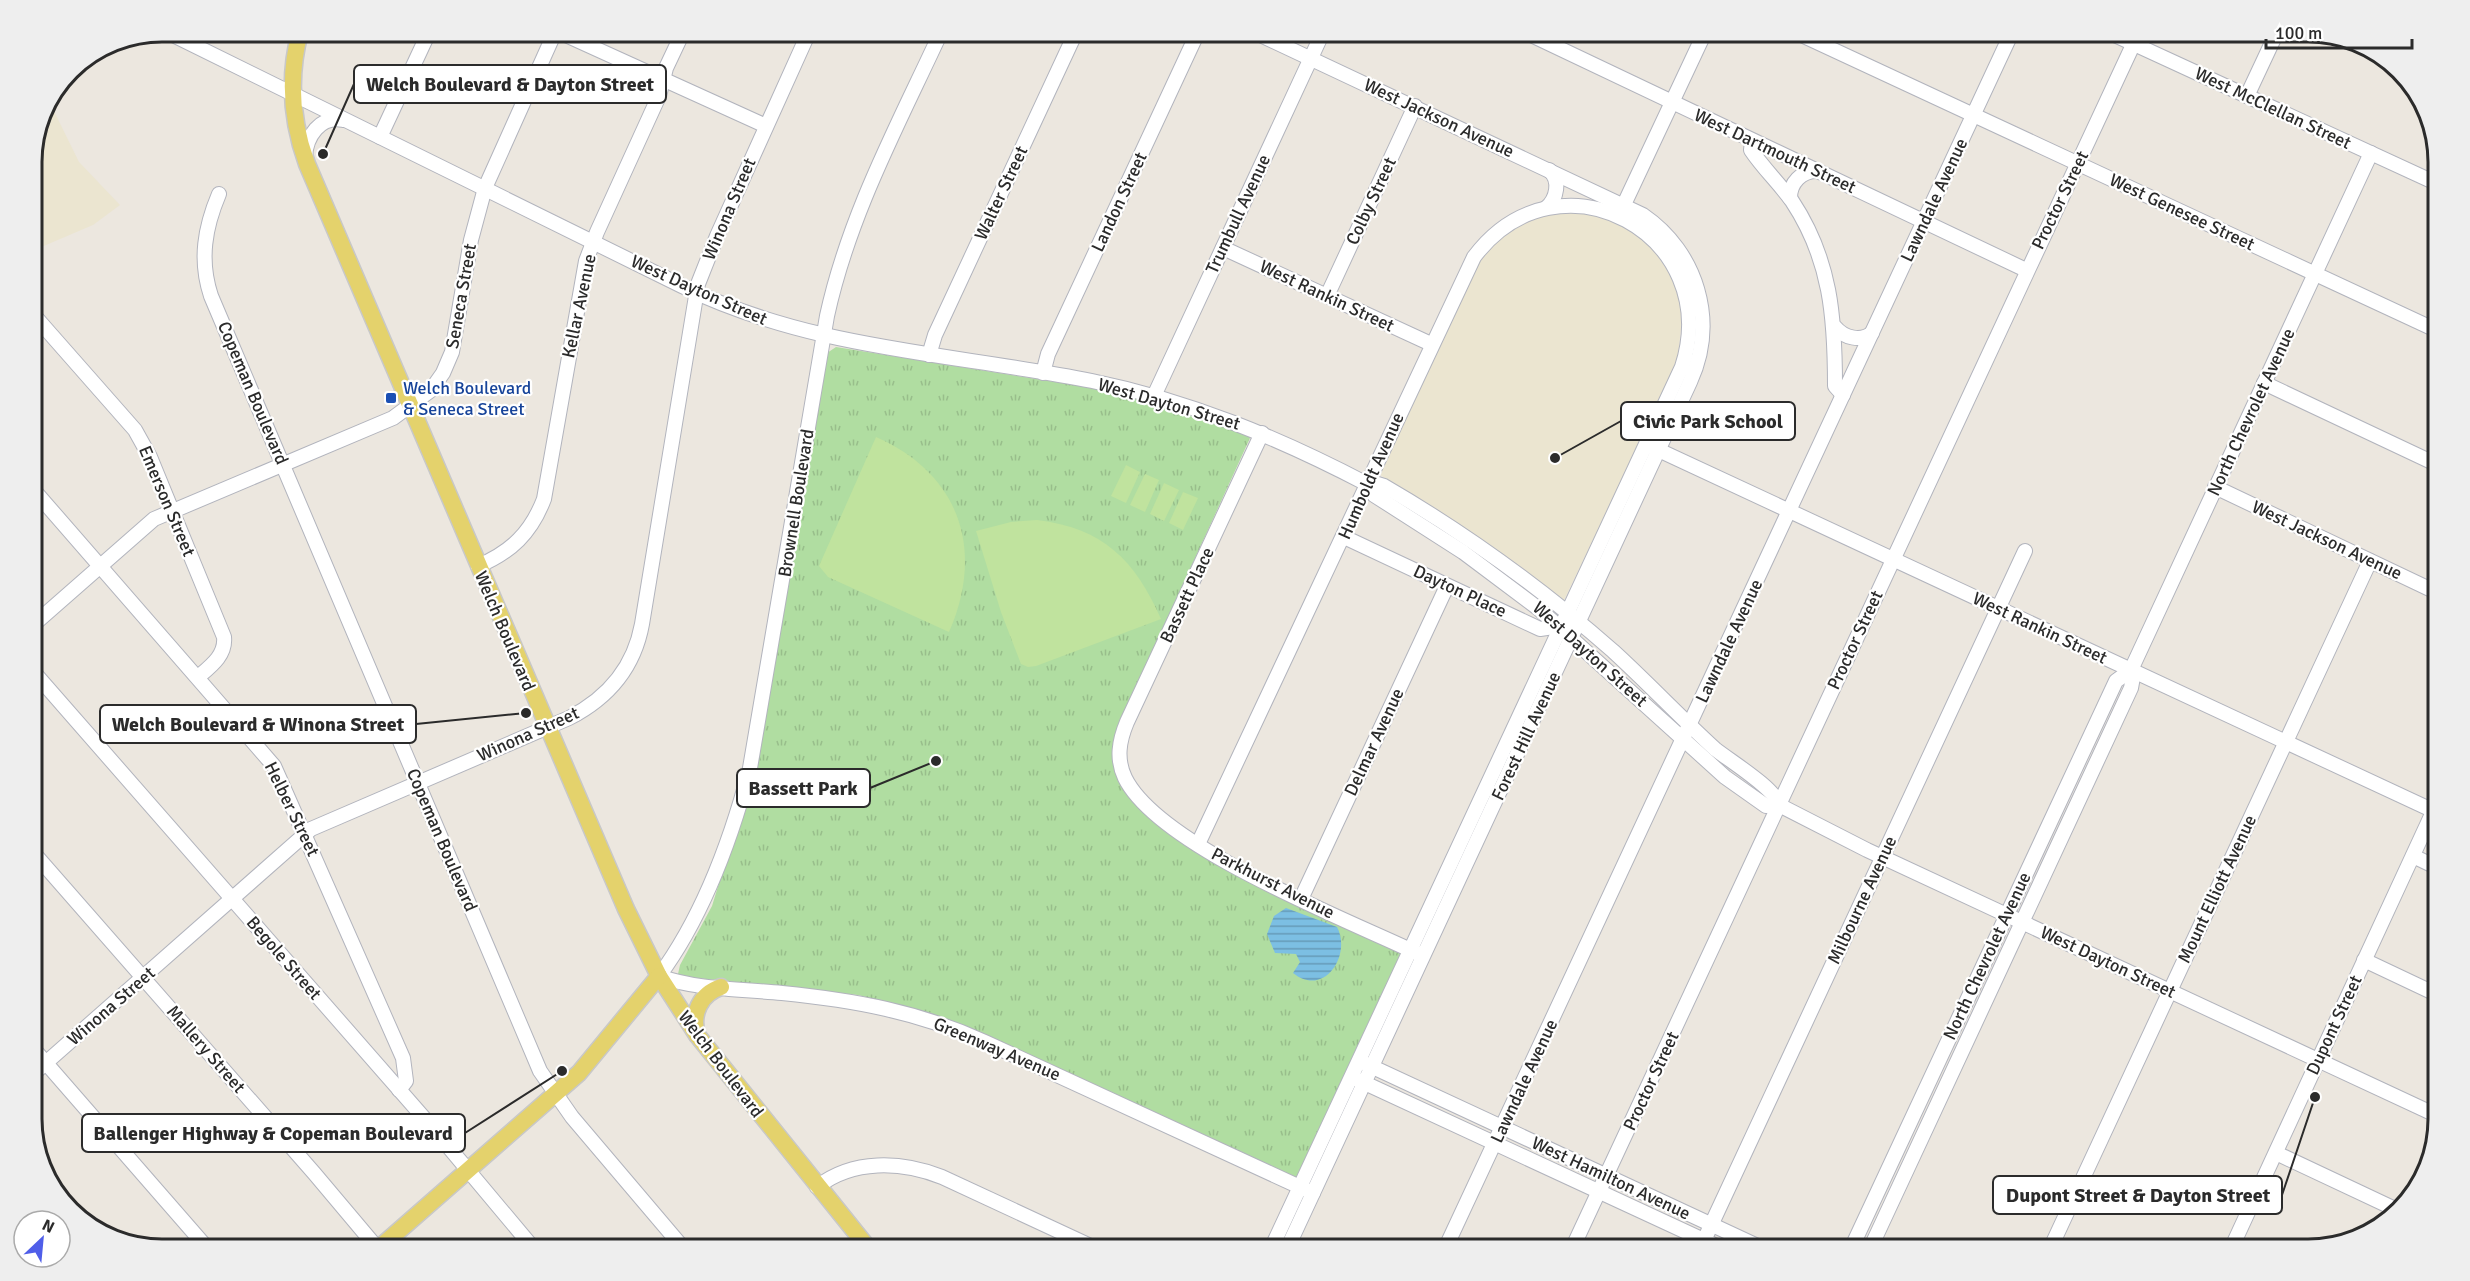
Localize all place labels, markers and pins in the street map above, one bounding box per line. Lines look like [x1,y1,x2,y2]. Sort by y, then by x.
callout: Welch Boulevard & Dayton Street [354,65,666,103]
place label: Welch Boulevard & Seneca Street [403,377,531,420]
marker: Welch Boulevard & Seneca Street [384,391,398,405]
callout: Civic Park School [1621,402,1795,440]
callout: Welch Boulevard & Winona Street [100,705,416,743]
callout: Bassett Park [737,769,870,807]
callout: Ballenger Highway & Copeman Boulevard [82,1114,465,1152]
callout: Dupont Street & Dayton Street [1993,1176,2282,1214]

